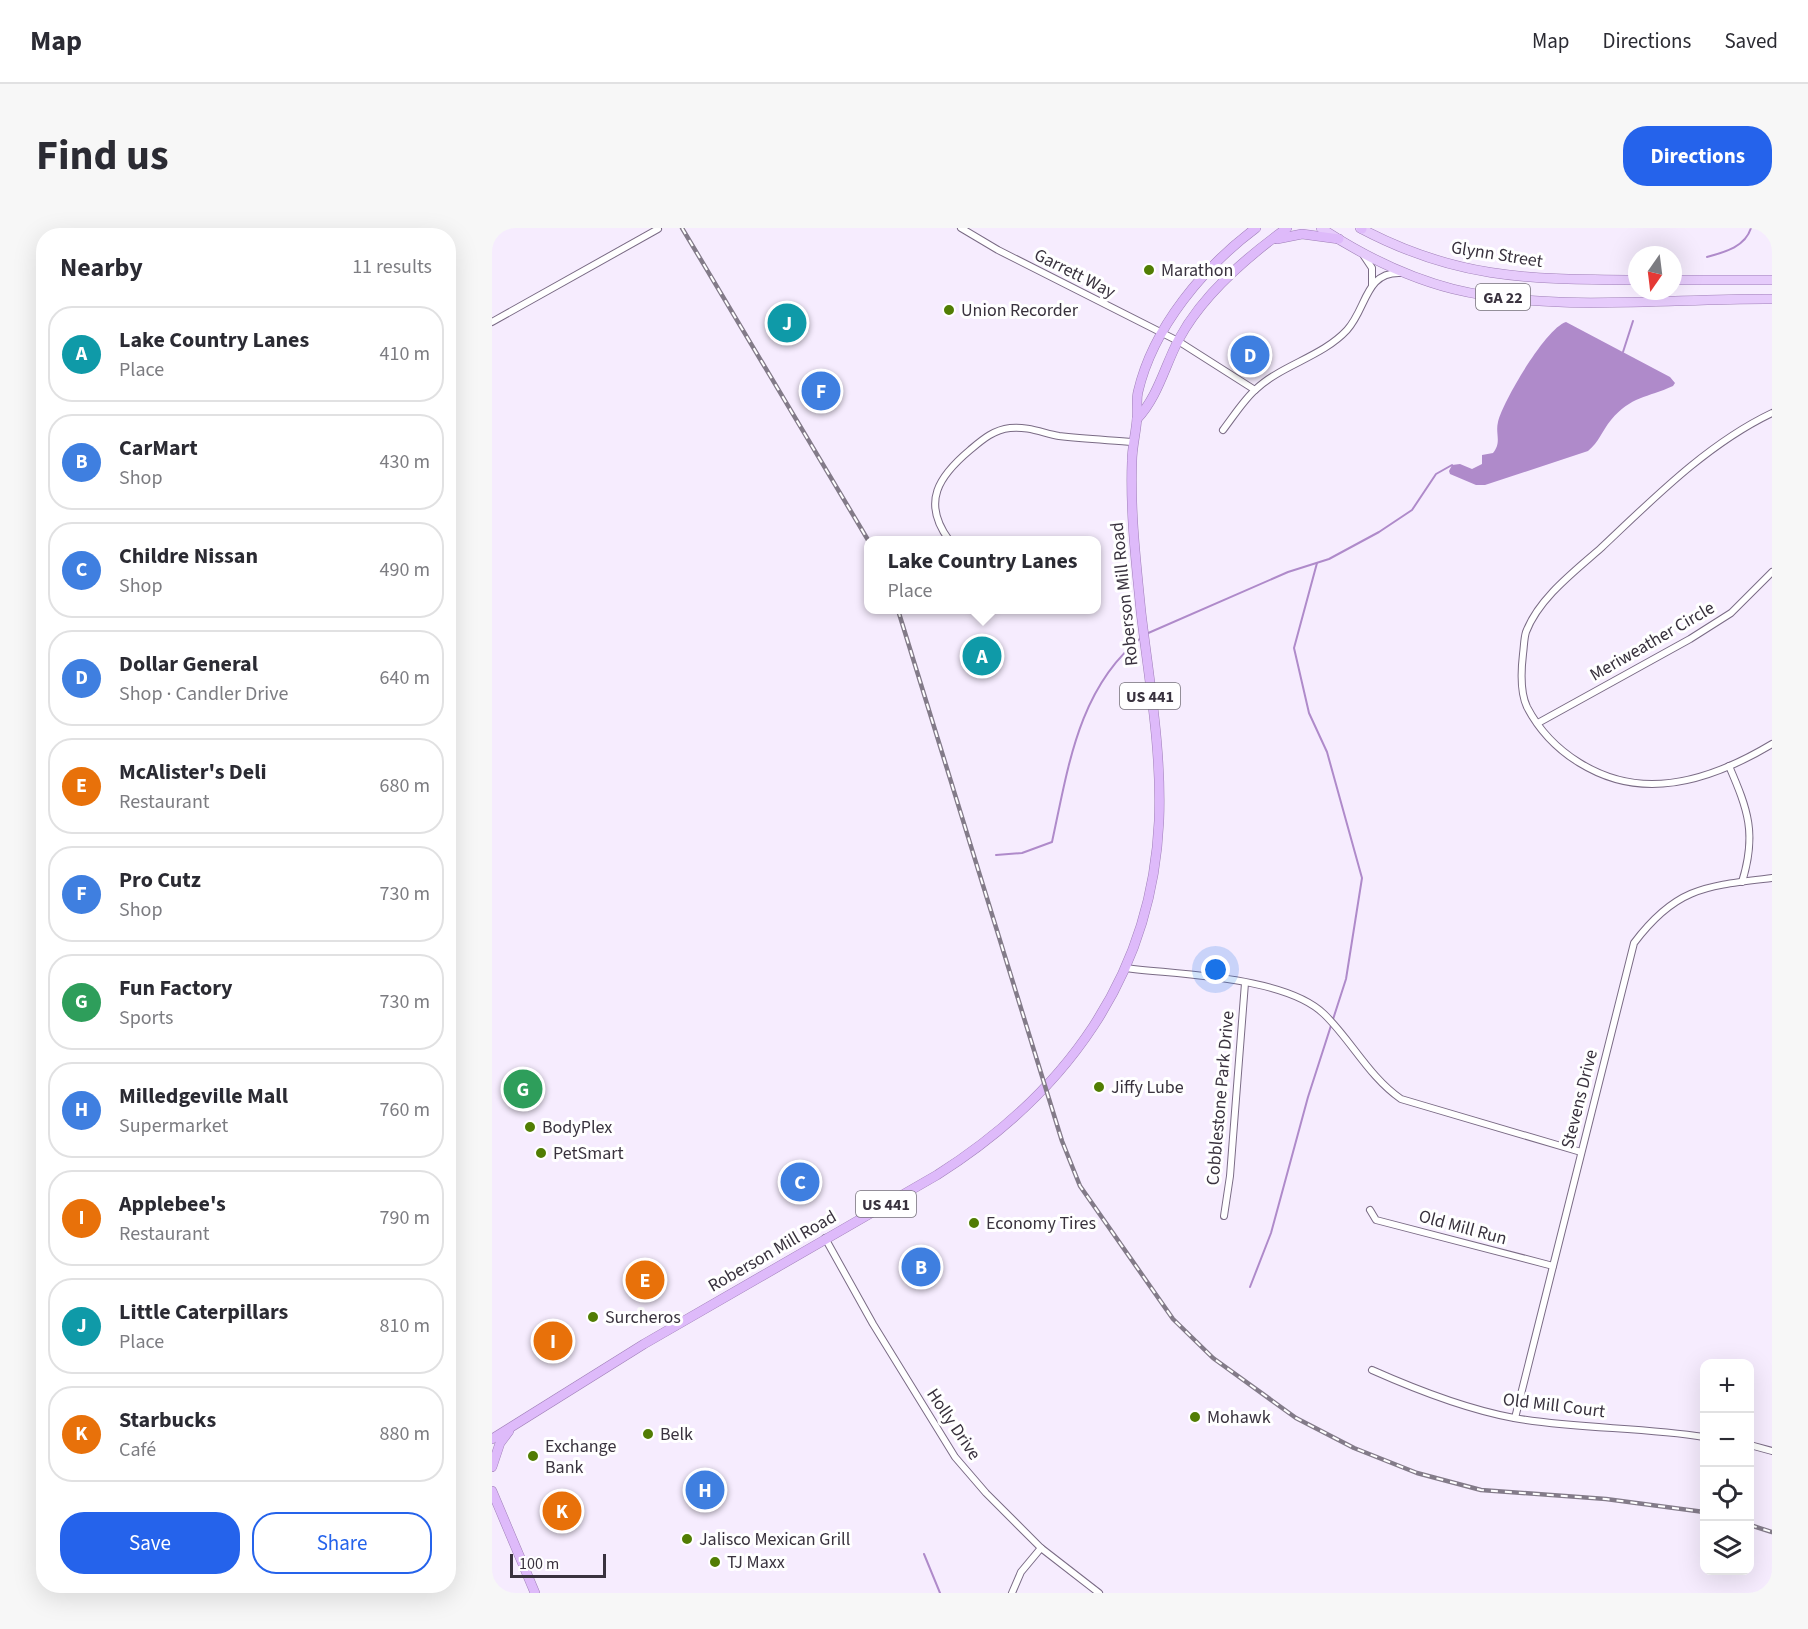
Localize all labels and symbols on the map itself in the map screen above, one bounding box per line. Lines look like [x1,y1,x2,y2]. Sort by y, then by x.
street label: Glynn Street [1449,235,1545,274]
street label: Garrett Way [1030,242,1120,305]
north arrow [1628,246,1682,300]
place label: Marathon [1161,258,1233,283]
marker: Marathon [1142,263,1156,277]
road number: GA 22 [1476,284,1530,310]
place label: Union Recorder [961,298,1079,323]
pin: J [768,300,806,346]
marker: Union Recorder [942,303,956,317]
pin: D [1230,332,1269,378]
pin: F [802,368,840,414]
street label: Roberson Mill Road [1105,521,1144,667]
street label: Meriweather Circle [1585,596,1719,687]
pin: A [962,634,1002,678]
road number: US 441 [1120,683,1180,709]
your location [1201,955,1230,984]
street label: Cobblestone Park Drive [1200,1010,1241,1186]
street label: Stevens Drive [1555,1047,1604,1151]
pin: G [504,1066,543,1112]
place label: Jiffy Lube [1111,1075,1184,1100]
marker: Jiffy Lube [1092,1080,1106,1094]
place label: BodyPlex [542,1115,612,1140]
marker: BodyPlex [523,1120,537,1134]
place label: PetSmart [553,1141,624,1166]
marker: PetSmart [534,1146,548,1160]
pin: C [780,1160,820,1204]
road number: US 441 [856,1191,916,1217]
street label: Roberson Mill Road [703,1204,841,1298]
street label: Old Mill Run [1416,1204,1510,1251]
place label: Economy Tires [986,1211,1096,1236]
marker: Economy Tires [967,1216,981,1230]
pin: B [902,1244,940,1290]
pin: E [626,1258,664,1302]
place label: Surcheros [605,1305,681,1330]
marker: Surcheros [586,1310,600,1324]
pin: I [534,1318,572,1364]
street label: Holly Drive [920,1383,987,1465]
street label: Old Mill Court [1502,1387,1606,1424]
place label: Mohawk [1207,1405,1271,1430]
marker: Mohawk [1188,1410,1202,1424]
place label: Belk [660,1422,693,1447]
marker: Belk [641,1427,655,1441]
place label: Exchange Bank [545,1434,616,1480]
marker: Exchange Bank [526,1449,540,1463]
pin: H [686,1468,724,1512]
pin: K [542,1488,582,1534]
place label: Jalisco Mexican Grill [699,1527,850,1552]
marker: Jalisco Mexican Grill [680,1532,694,1546]
place label: TJ Maxx [727,1550,785,1575]
scale bar [510,1551,606,1578]
marker: TJ Maxx [708,1555,722,1569]

